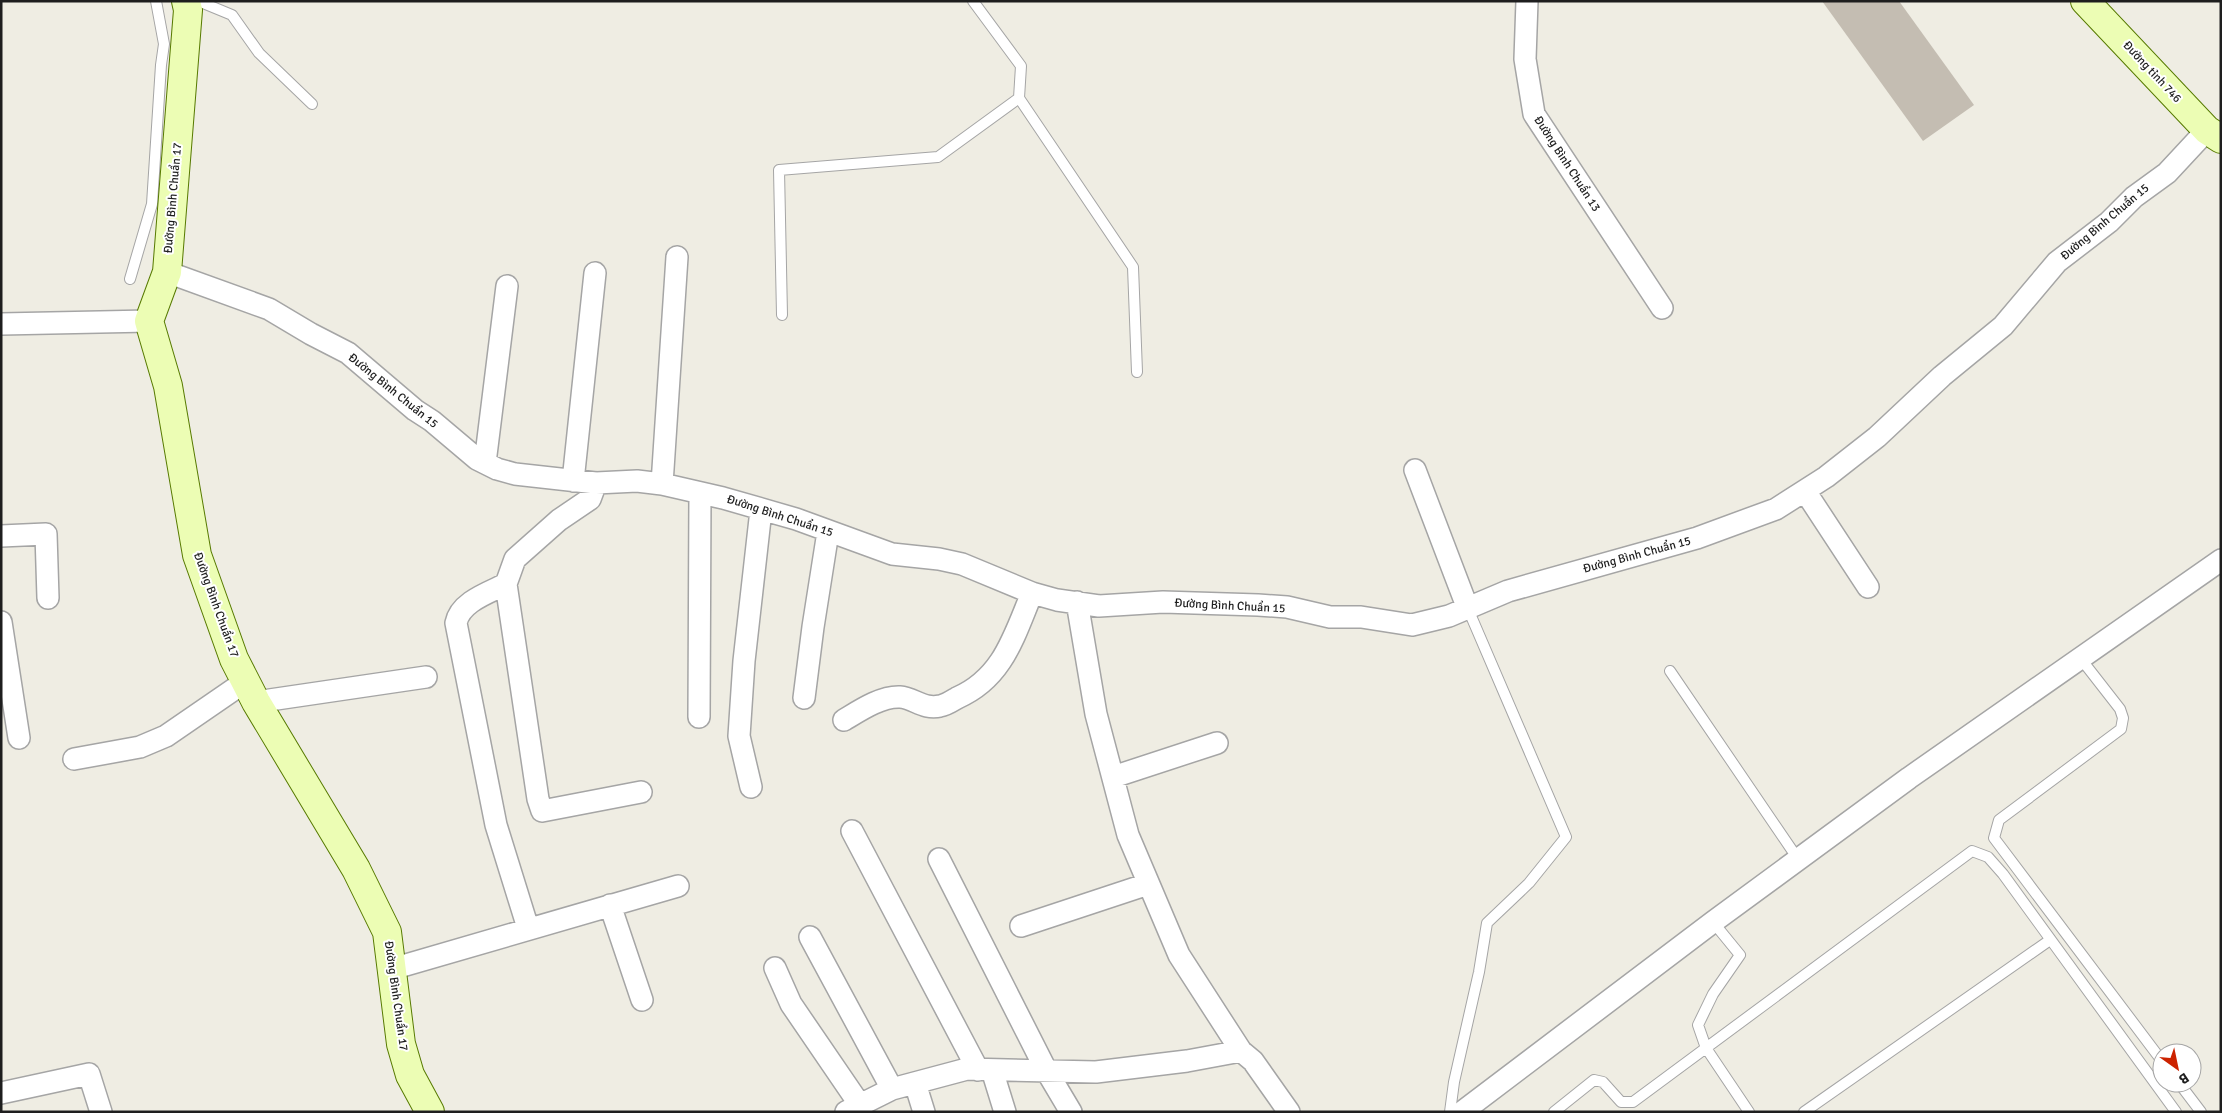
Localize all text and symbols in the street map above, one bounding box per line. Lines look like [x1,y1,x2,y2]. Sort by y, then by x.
street label: Đường tỉnh 746 [2120,38,2184,106]
street label: Đường Bình Chuẩn 13 [1530,113,1604,215]
street label: Đường Bình Chuẩn 17 [161,142,185,254]
street label: Đường Bình Chuẩn 15 [2058,181,2152,263]
street label: Đường Bình Chuẩn 15 [345,350,441,432]
street label: Đường Bình Chuẩn 15 [725,492,835,540]
street label: Đường Bình Chuẩn 15 [1581,533,1693,577]
street label: Đường Bình Chuẩn 17 [190,550,242,660]
street label: Đường Bình Chuẩn 15 [1174,596,1286,616]
street label: Đường Bình Chuẩn 17 [381,940,411,1052]
north arrow [2152,1043,2202,1093]
text: B [2175,1069,2192,1088]

